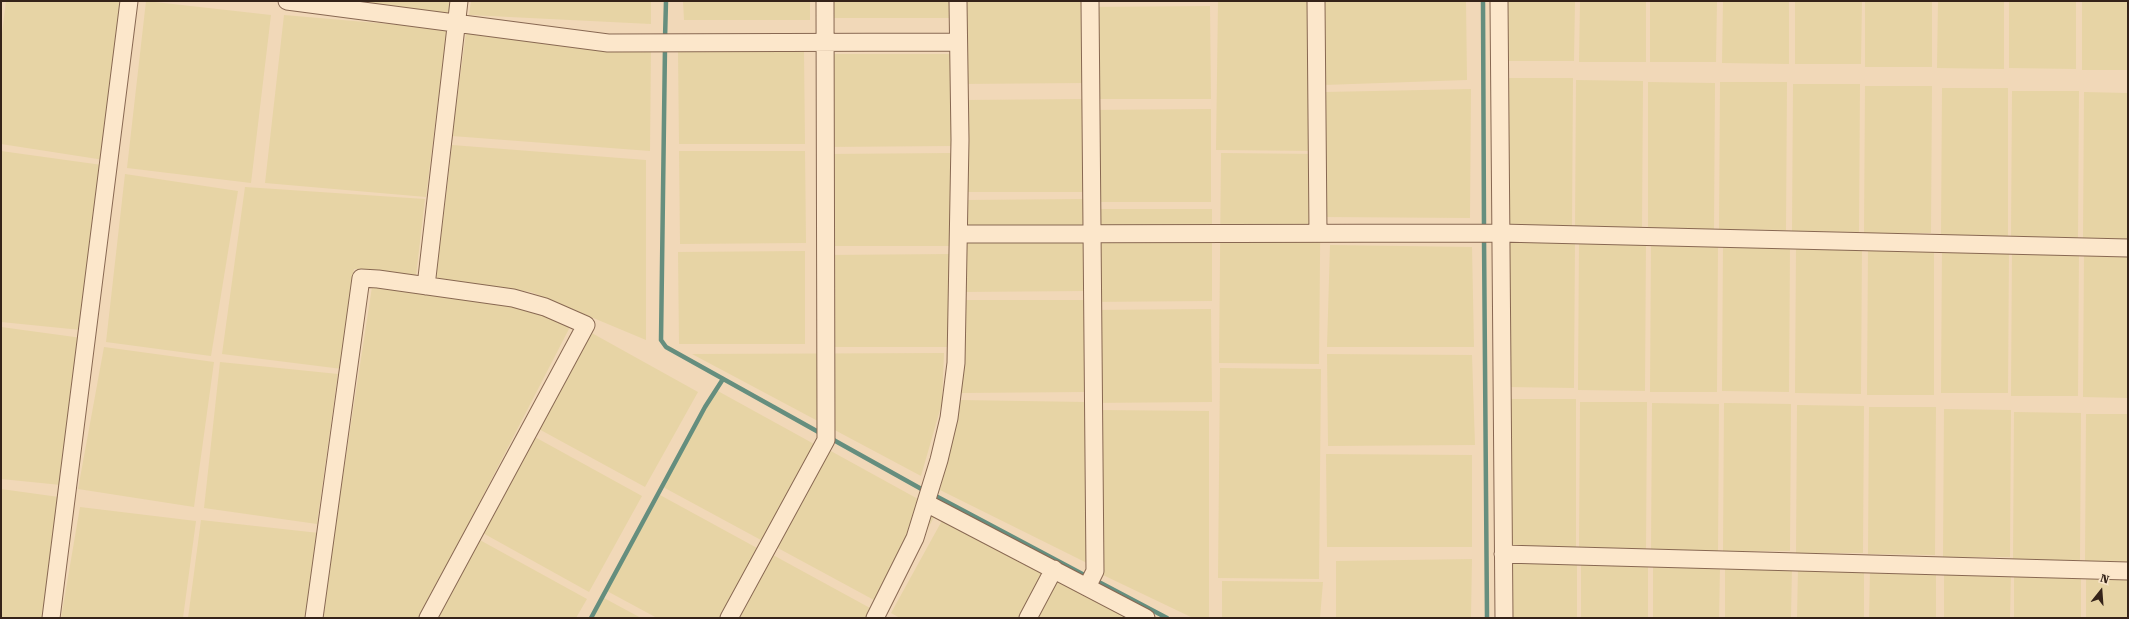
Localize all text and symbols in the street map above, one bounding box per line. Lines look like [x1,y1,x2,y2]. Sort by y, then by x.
north arrow [2081,571,2121,611]
text: N [2099,572,2111,587]

